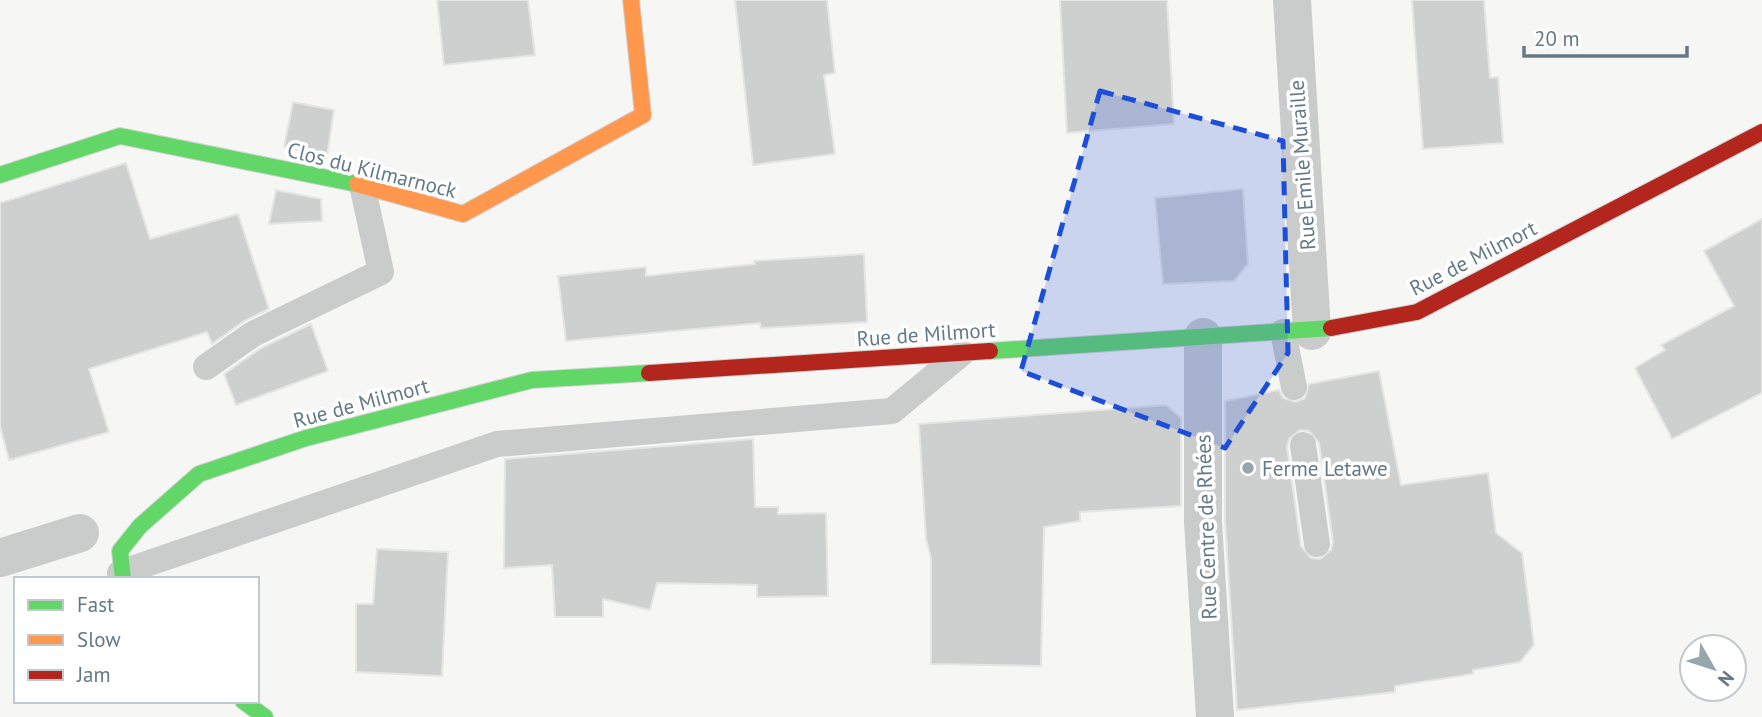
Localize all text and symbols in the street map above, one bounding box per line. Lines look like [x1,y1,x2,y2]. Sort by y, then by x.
scale bar [1524,14,1687,58]
text: 20 m [1534,25,1580,52]
street label: Rue Emile Muraille [1283,79,1321,251]
street label: Clos du Kilmarnock [285,136,459,204]
street label: Rue de Milmort [1405,214,1541,302]
street label: Rue de Milmort [856,316,996,352]
street label: Rue de Milmort [290,372,432,434]
street label: Rue Centre de Rhées [1189,434,1223,620]
place label: Ferme Letawe [1262,455,1388,482]
marker: Ferme Letawe [1240,460,1256,476]
legend [14,577,259,703]
text: Fast [77,591,114,618]
text: Slow [77,626,121,653]
north arrow [1678,633,1748,703]
text: Jam [76,661,111,688]
text: N [1713,666,1739,691]

